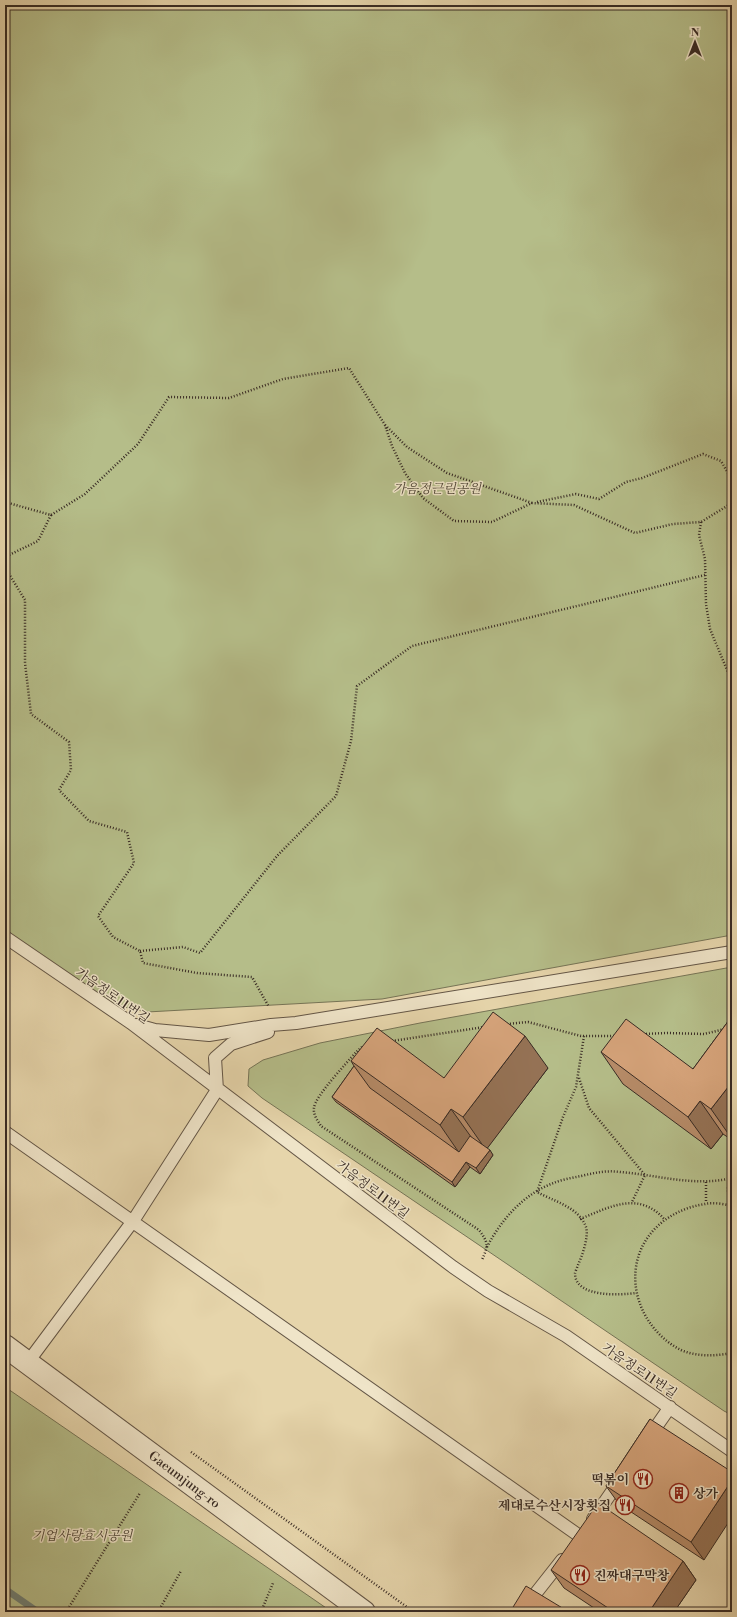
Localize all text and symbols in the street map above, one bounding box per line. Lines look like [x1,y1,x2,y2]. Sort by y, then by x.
north arrow [675,22,715,62]
text: N [691,26,700,40]
park label: 가음정근린공원 [393,481,482,497]
street label: 가음정로11번길 [72,964,153,1027]
street label: 가음정로11번길 [333,1157,412,1222]
street label: 가음정로11번길 [599,1340,680,1402]
street label: Gaeumjung-ro [145,1448,223,1512]
restaurant icon: 떡볶이 [632,1468,654,1490]
place label: 떡볶이 [591,1472,629,1488]
building icon: 상가 [668,1482,690,1504]
place label: 상가 [693,1486,719,1502]
restaurant icon: 제대로수산시장횟집 [614,1494,636,1516]
place label: 제대로수산시장횟집 [498,1498,611,1514]
park label: 기업사랑효시공원 [32,1528,134,1544]
restaurant icon: 진짜대구막창 [569,1564,591,1586]
place label: 진짜대구막창 [594,1568,670,1584]

